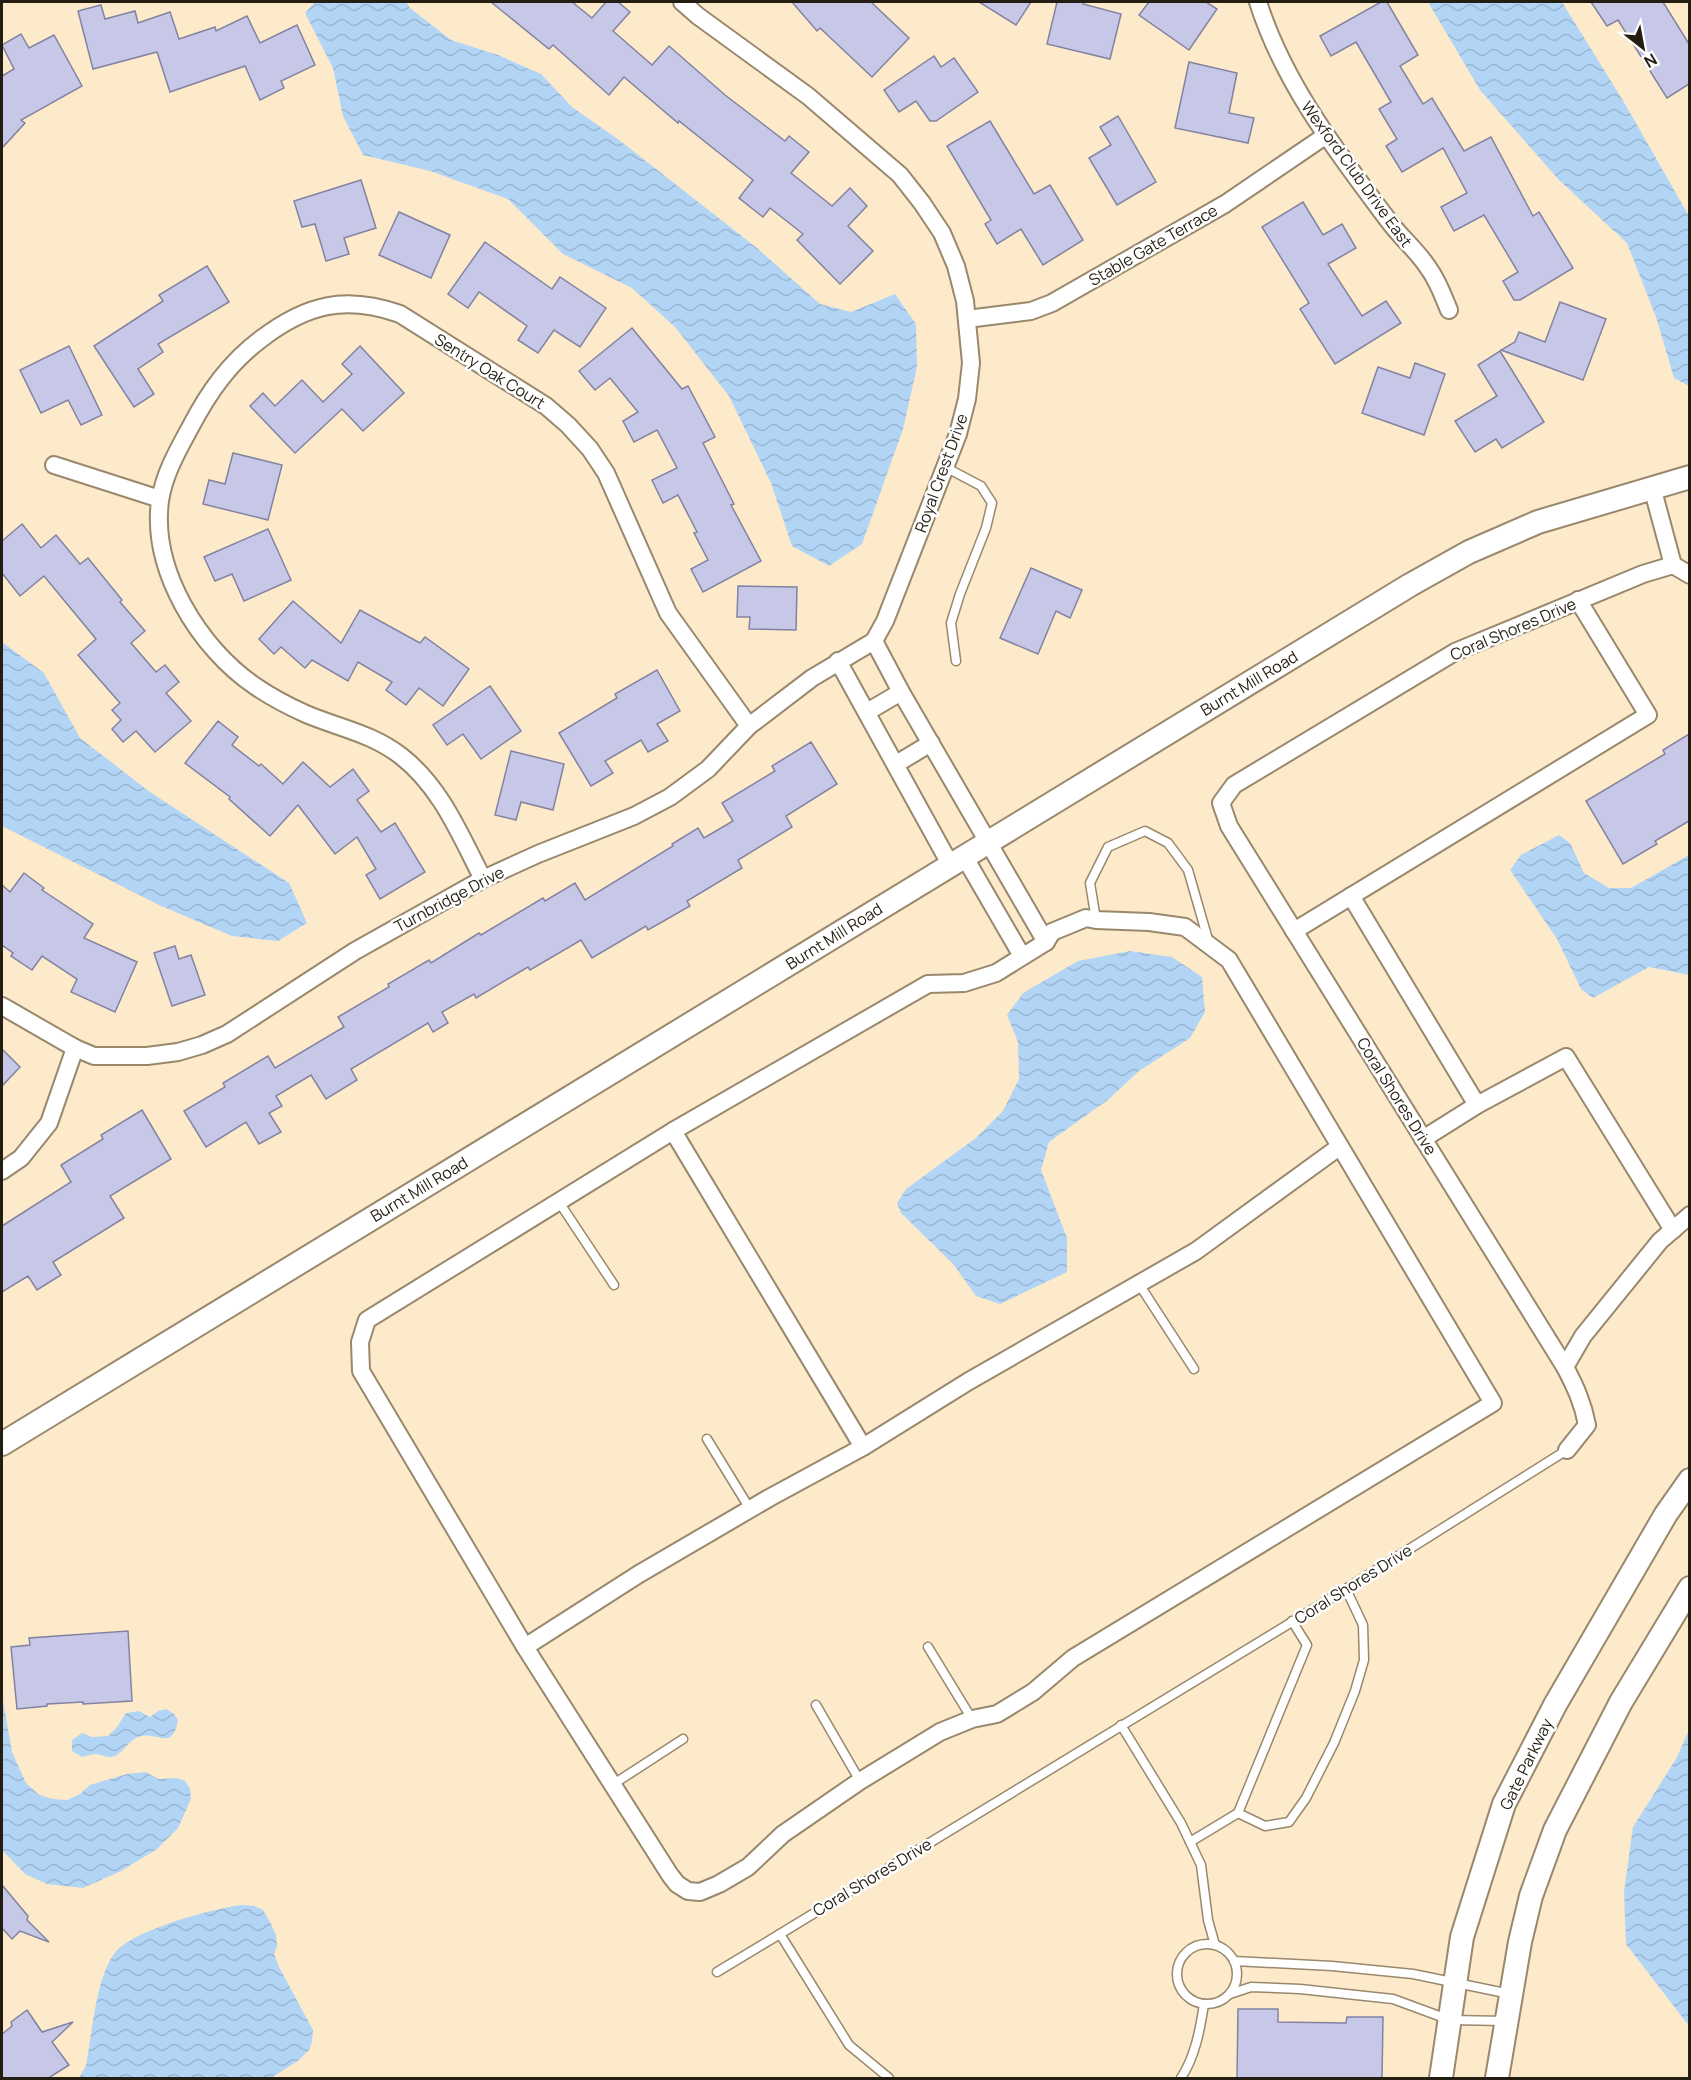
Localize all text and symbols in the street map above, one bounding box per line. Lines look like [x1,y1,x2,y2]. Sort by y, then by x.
north arrow [1613,18,1673,78]
text: N [1640,48,1661,73]
street label: Wexford Club Drive East [1297,97,1417,251]
street label: Stable Gate Terrace [1085,199,1221,291]
street label: Sentry Oak Court [431,328,549,414]
street label: Royal Crest Drive [909,411,973,535]
street label: Coral Shores Drive [1447,593,1579,665]
street label: Burnt Mill Road [1196,645,1302,721]
street label: Turnbridge Drive [390,861,508,937]
street label: Burnt Mill Road [782,898,886,974]
street label: Coral Shores Drive [1352,1033,1442,1159]
street label: Burnt Mill Road [366,1151,472,1227]
street label: Coral Shores Drive [1290,1539,1416,1629]
street label: Gate Parkway [1494,1714,1558,1813]
street label: Coral Shores Drive [808,1833,936,1921]

